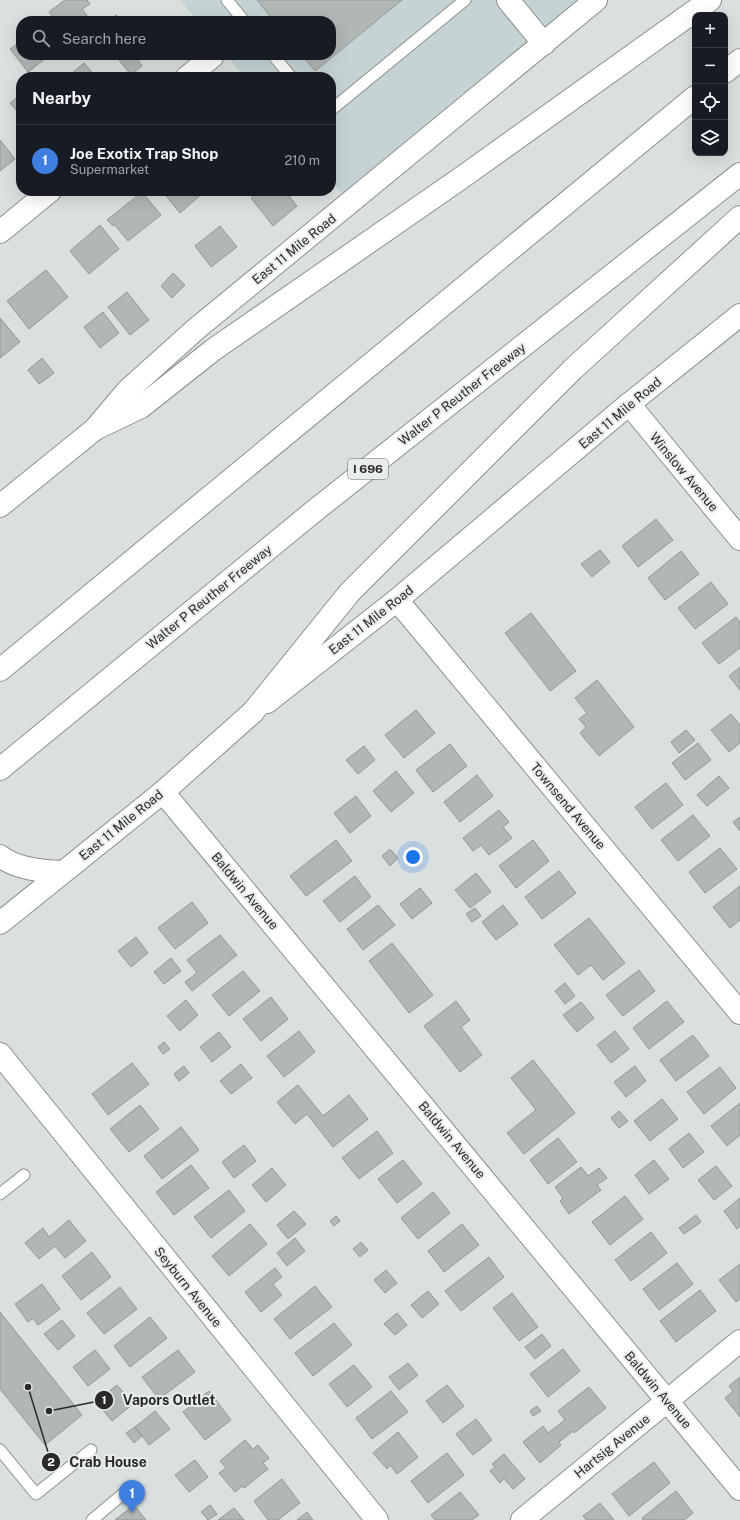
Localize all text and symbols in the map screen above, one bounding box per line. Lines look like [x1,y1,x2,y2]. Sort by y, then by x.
map controls [692,12,728,156]
button: + [692,12,728,48]
search box [16,16,336,60]
icon: search [30,27,52,49]
text: Search here [62,30,146,47]
button: − [692,48,728,84]
button: locate [692,84,728,120]
text: Nearby [32,88,91,108]
button: layers [692,120,728,156]
text: Joe Exotix Trap Shop [70,145,218,162]
text: 1 [42,153,48,168]
text: 210 m [285,153,320,168]
text: Supermarket [70,162,149,177]
street label: East 11 Mile Road [249,211,339,287]
street label: Walter P Reuther Freeway [395,340,529,448]
street label: East 11 Mile Road [576,374,664,452]
street label: Winslow Avenue [647,429,721,515]
road number: I 696 [348,459,388,479]
street label: Walter P Reuther Freeway [143,542,275,652]
street label: East 11 Mile Road [326,582,416,658]
street label: Townsend Avenue [527,760,609,852]
street label: East 11 Mile Road [76,787,166,863]
your location [403,847,423,867]
street label: Baldwin Avenue [208,849,282,933]
street label: Baldwin Avenue [415,1098,489,1182]
street label: Seyburn Avenue [151,1244,225,1330]
street label: Baldwin Avenue [621,1348,695,1432]
callout: Vapors Outlet [94,1387,223,1413]
text: Vapors Outlet [123,1392,215,1408]
text: 1 [101,1393,107,1407]
street label: Hartsig Avenue [571,1411,653,1481]
callout: Crab House [41,1449,155,1475]
text: Crab House [69,1454,147,1470]
text: 2 [47,1455,55,1469]
pin: 1 [119,1480,145,1513]

